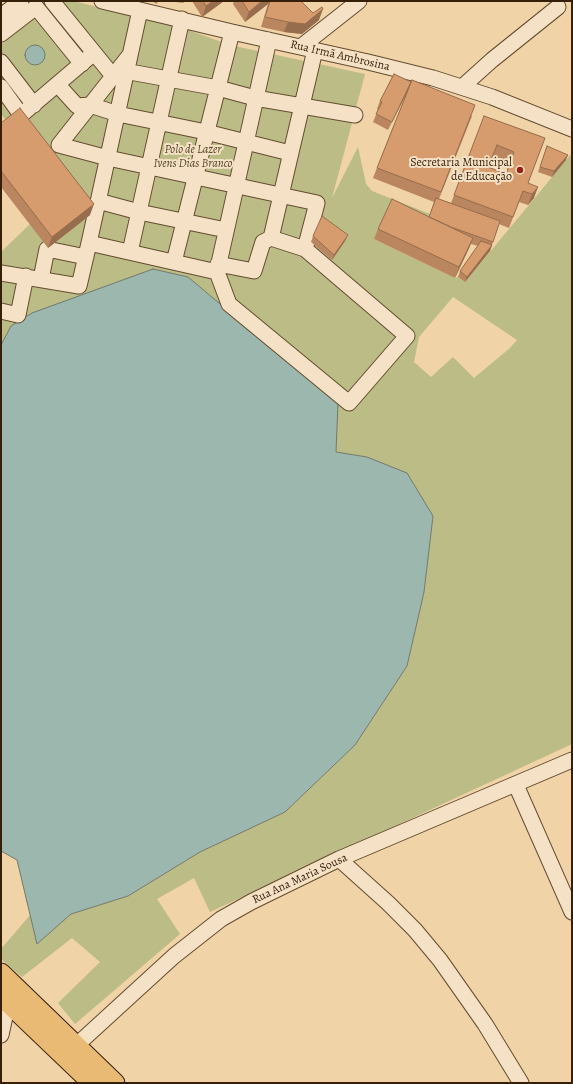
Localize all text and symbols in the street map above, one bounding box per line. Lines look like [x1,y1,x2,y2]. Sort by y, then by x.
street label: Rua Irmã Ambrosina [289,38,391,74]
park label: Polo de Lazer Ivens Dias Branco [154,143,232,171]
place label: Secretaria Municipal de Educação [410,156,512,184]
marker: Secretaria Municipal de Educação [515,165,525,175]
street label: Rua Ana Maria Sousa [250,851,350,907]

